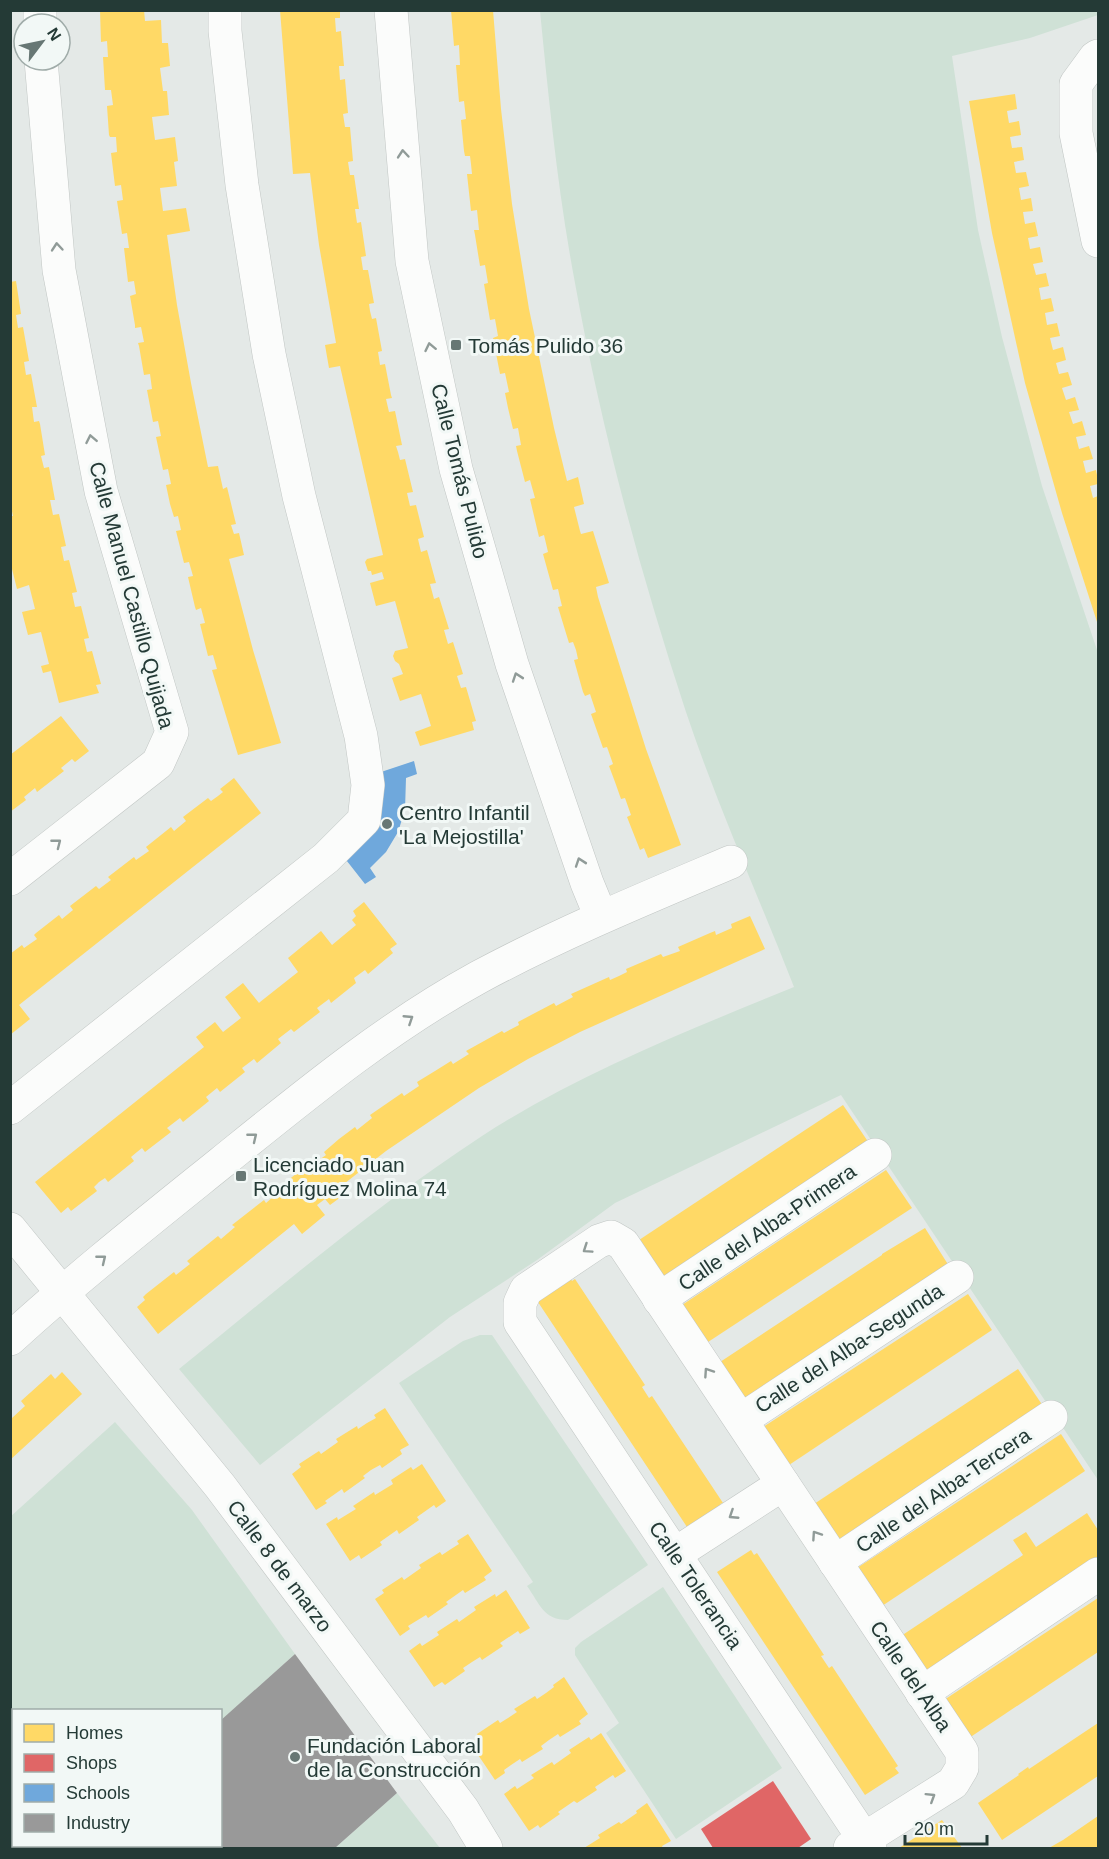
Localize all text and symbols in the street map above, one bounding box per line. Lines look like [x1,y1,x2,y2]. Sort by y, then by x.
north arrow [12,12,72,72]
text: N [44,25,65,44]
one-way arrow [397,150,410,159]
one-way arrow [51,242,64,251]
place label: Tomás Pulido 36 [468,334,623,357]
marker: Tomás Pulido 36 [449,338,463,352]
one-way arrow [424,342,437,352]
street label: Calle Tomás Pulido [427,381,493,561]
one-way arrow [85,434,98,444]
street label: Calle Manuel Castillo Quijada [85,459,179,731]
one-way arrow [512,672,524,683]
place label: Centro Infantil 'La Mejostilla' [399,801,530,848]
marker: Centro Infantil 'La Mejostilla' [380,817,394,831]
one-way arrow [50,839,61,850]
one-way arrow [575,857,587,868]
one-way arrow [403,1015,413,1027]
one-way arrow [246,1133,257,1144]
place label: Licenciado Juan Rodríguez Molina 74 [253,1153,447,1200]
street label: Calle del Alba-Primera [674,1159,860,1295]
marker: Licenciado Juan Rodríguez Molina 74 [234,1169,248,1183]
one-way arrow [583,1242,594,1253]
one-way arrow [95,1256,106,1267]
street label: Calle del Alba-Segunda [751,1278,948,1417]
one-way arrow [704,1368,715,1379]
street label: Calle del Alba-Tercera [851,1423,1035,1557]
street label: Calle 8 de marzo [223,1496,337,1636]
one-way arrow [729,1508,740,1519]
street label: Calle Tolerancia [645,1517,747,1653]
one-way arrow [813,1530,824,1541]
street label: Calle del Alba [866,1616,957,1736]
legend [12,1709,222,1847]
text: Homes [66,1723,123,1743]
place label: Fundación Laboral de la Construcción [307,1734,481,1781]
marker: Fundación Laboral de la Construcción [288,1750,302,1764]
text: Shops [66,1753,117,1773]
text: Schools [66,1783,130,1803]
one-way arrow [924,1793,935,1804]
scale bar [905,1808,988,1846]
text: Industry [66,1813,130,1833]
text: 20 m [914,1819,954,1839]

